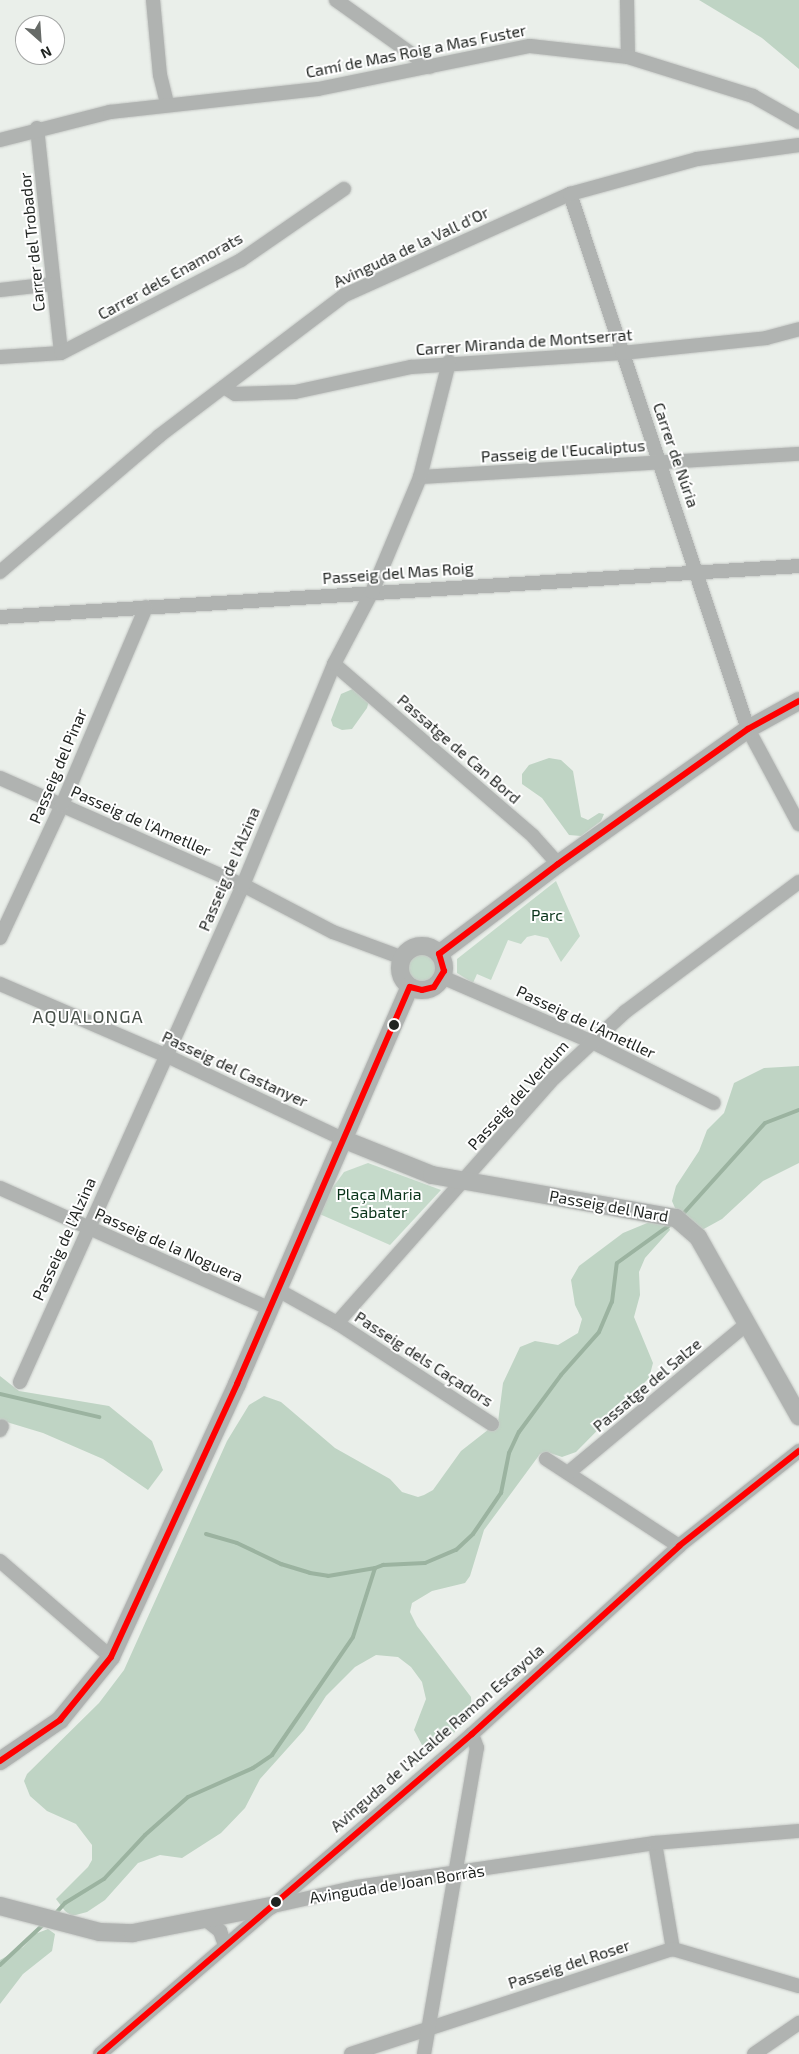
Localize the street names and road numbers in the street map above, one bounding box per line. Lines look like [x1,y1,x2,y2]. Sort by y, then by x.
street label: Camí de Mas Roig a Mas Fuster [304,20,528,82]
street label: Carrer del Trobador [15,171,49,313]
street label: Avinguda de la Vall d'Or [330,202,492,292]
street label: Carrer dels Enamorats [94,228,246,324]
street label: Carrer Miranda de Montserrat [415,325,633,359]
street label: Carrer de Núria [649,400,703,510]
street label: Passeig de l'Eucaliptus [480,436,646,466]
street label: Passeig del Mas Roig [322,558,474,588]
street label: Passatge de Can Bord [394,690,524,808]
street label: Passeig del Pinar [25,705,91,827]
street label: Passeig de l'Ametller [68,781,214,861]
street label: Passeig de l'Alzina [194,804,264,934]
street label: Passeig de l'Ametller [513,981,659,1063]
street label: Passeig del Castanyer [159,1027,311,1111]
street label: Passeig del Verdum [463,1036,573,1154]
street label: Passeig de l'Alzina [28,1174,100,1304]
street label: Passeig del Nard [548,1186,670,1226]
street label: Passeig de la Noguera [92,1204,246,1286]
street label: Passeig dels Caçadors [351,1307,497,1411]
street label: Passatge del Salze [589,1334,705,1436]
street label: Avinguda de l'Alcalde Ramon Escayola [326,1640,548,1836]
street label: Avinguda de Joan Borràs [308,1861,486,1907]
street label: Passeig del Roser [505,1935,633,1993]

